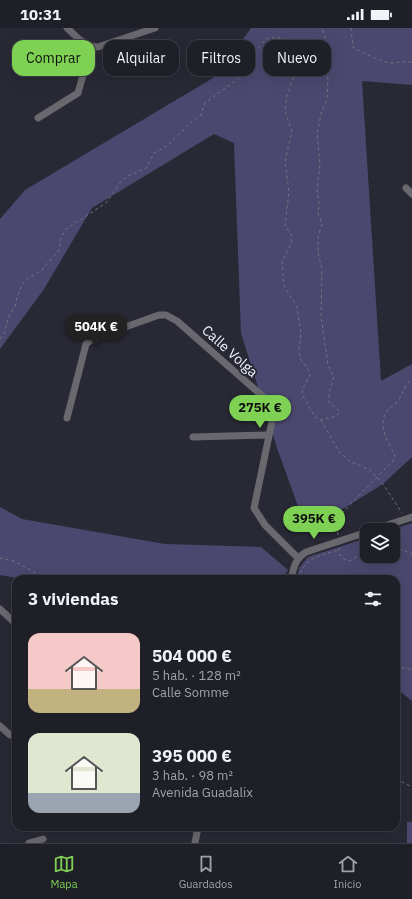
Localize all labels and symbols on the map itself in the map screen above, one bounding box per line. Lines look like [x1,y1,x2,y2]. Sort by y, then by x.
pin: 504K € [63,314,129,348]
street label: Calle Volga [198,321,262,381]
pin: 275K € [227,395,293,429]
pin: 395K € [281,506,347,540]

